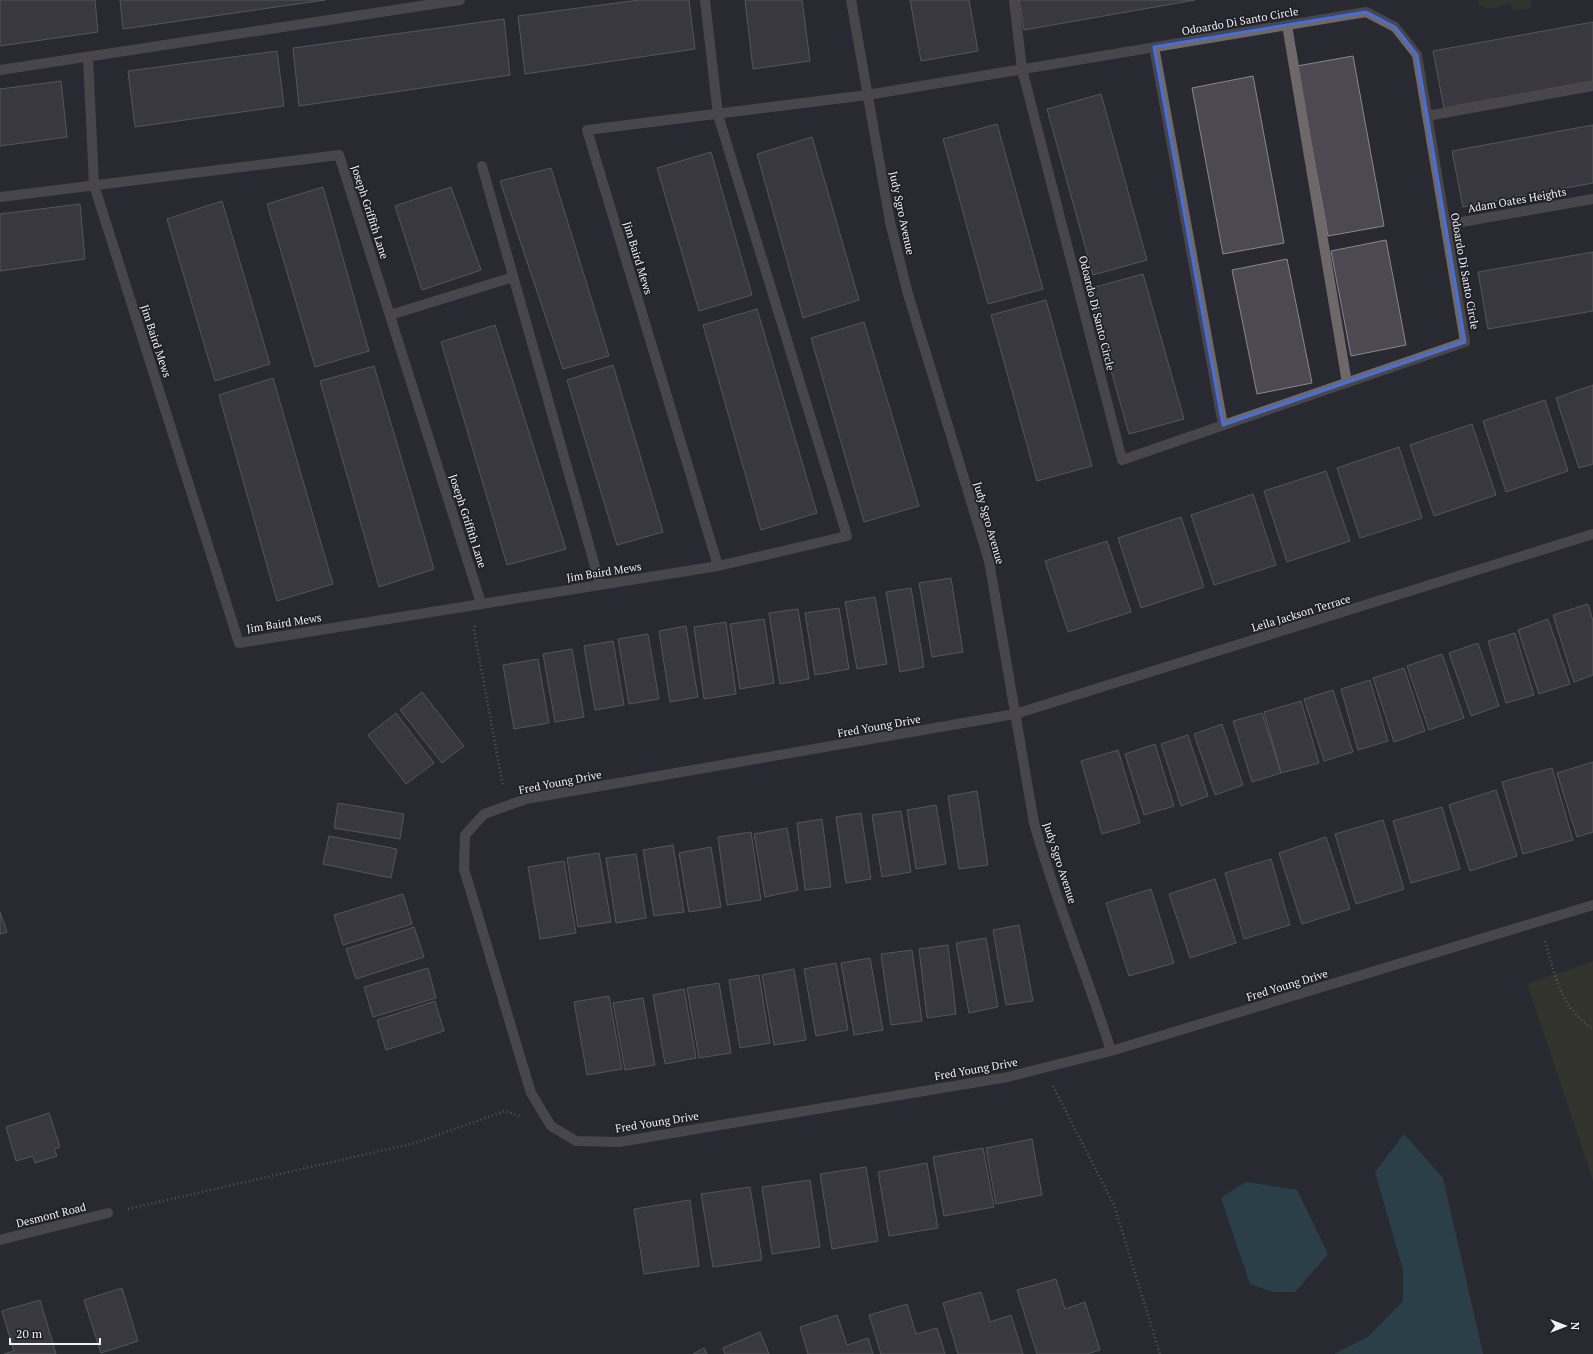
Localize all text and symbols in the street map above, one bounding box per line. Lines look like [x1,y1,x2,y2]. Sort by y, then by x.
street label: Odoardo Di Santo Circle [1181,4,1300,38]
street label: Joseph Griffith Lane [348,163,392,261]
street label: Judy Sgro Avenue [886,170,918,256]
street label: Adam Oates Heights [1467,184,1568,216]
street label: Odoardo Di Santo Circle [1448,212,1482,331]
street label: Jim Baird Mews [620,220,656,296]
street label: Odoardo Di Santo Circle [1076,254,1118,372]
street label: Jim Baird Mews [138,303,174,379]
street label: Joseph Griffith Lane [446,472,490,570]
street label: Judy Sgro Avenue [971,480,1008,566]
street label: Jim Baird Mews [566,559,643,585]
street label: Leila Jackson Terrace [1250,591,1353,635]
street label: Jim Baird Mews [246,610,323,636]
street label: Fred Young Drive [836,712,922,740]
street label: Fred Young Drive [517,767,603,797]
street label: Judy Sgro Avenue [1040,820,1080,906]
street label: Fred Young Drive [1245,966,1330,1004]
street label: Fred Young Drive [933,1055,1019,1083]
street label: Fred Young Drive [614,1108,700,1136]
street label: Desmont Road [15,1200,87,1230]
north arrow [1545,1306,1585,1346]
scale bar [10,1320,100,1346]
text: N [1568,1322,1582,1331]
text: 20 m [16,1326,43,1341]

